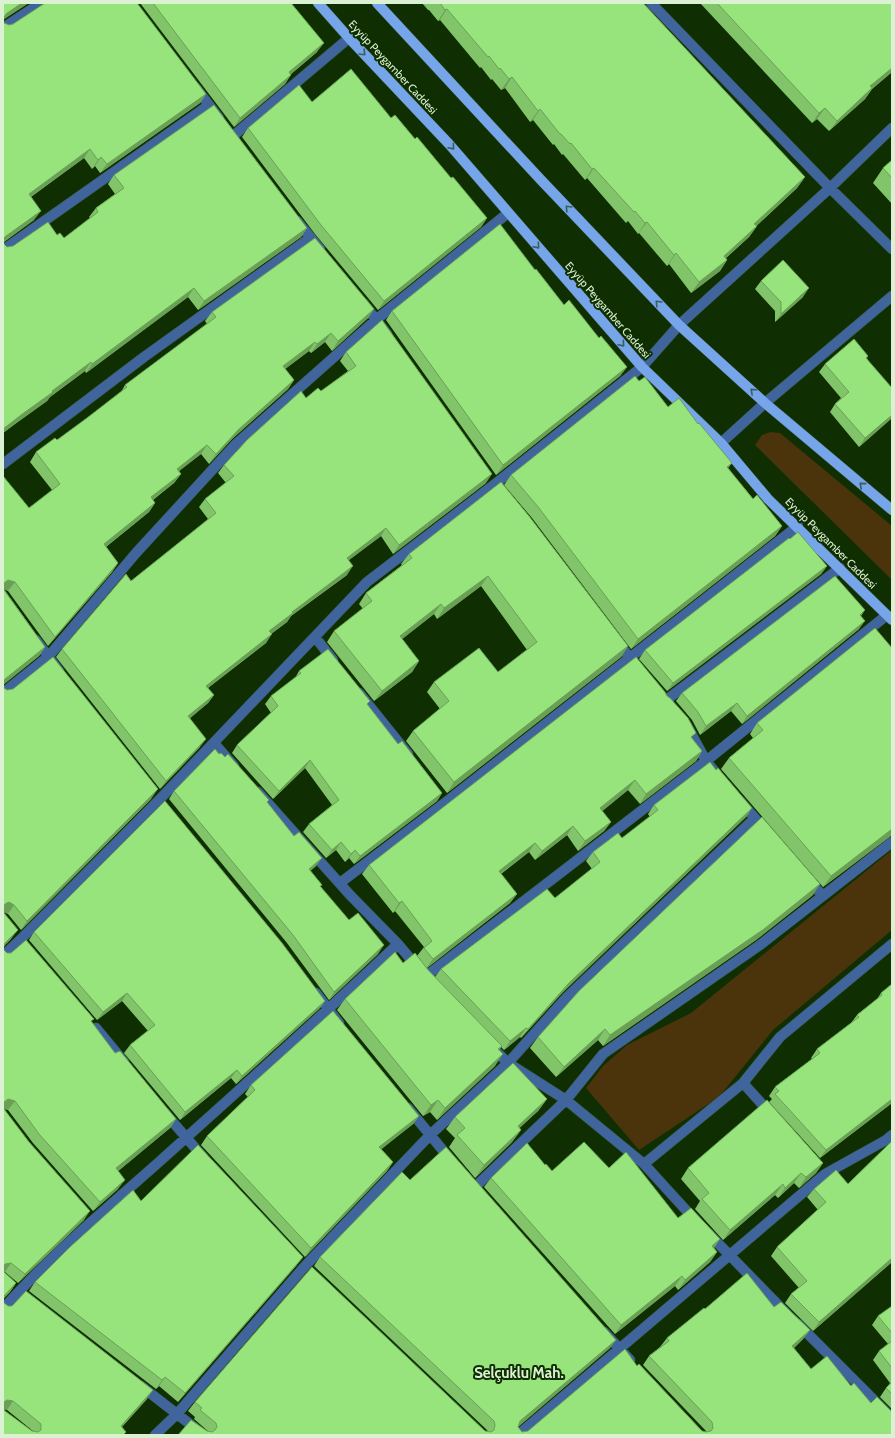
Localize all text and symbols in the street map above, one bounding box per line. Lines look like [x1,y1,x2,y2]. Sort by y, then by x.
street label: Eyyüp Peygamber Caddesi [346,17,440,117]
one-way arrow [358,48,366,56]
one-way arrow [448,143,455,150]
one-way arrow [565,205,573,213]
one-way arrow [532,241,539,249]
street label: Eyyüp Peygamber Caddesi [562,259,654,361]
one-way arrow [656,300,663,307]
one-way arrow [617,340,624,347]
one-way arrow [750,389,757,396]
one-way arrow [859,482,867,490]
street label: Eyyüp Peygamber Caddesi [782,494,880,592]
district label: Selçuklu Mah. [474,1364,564,1382]

